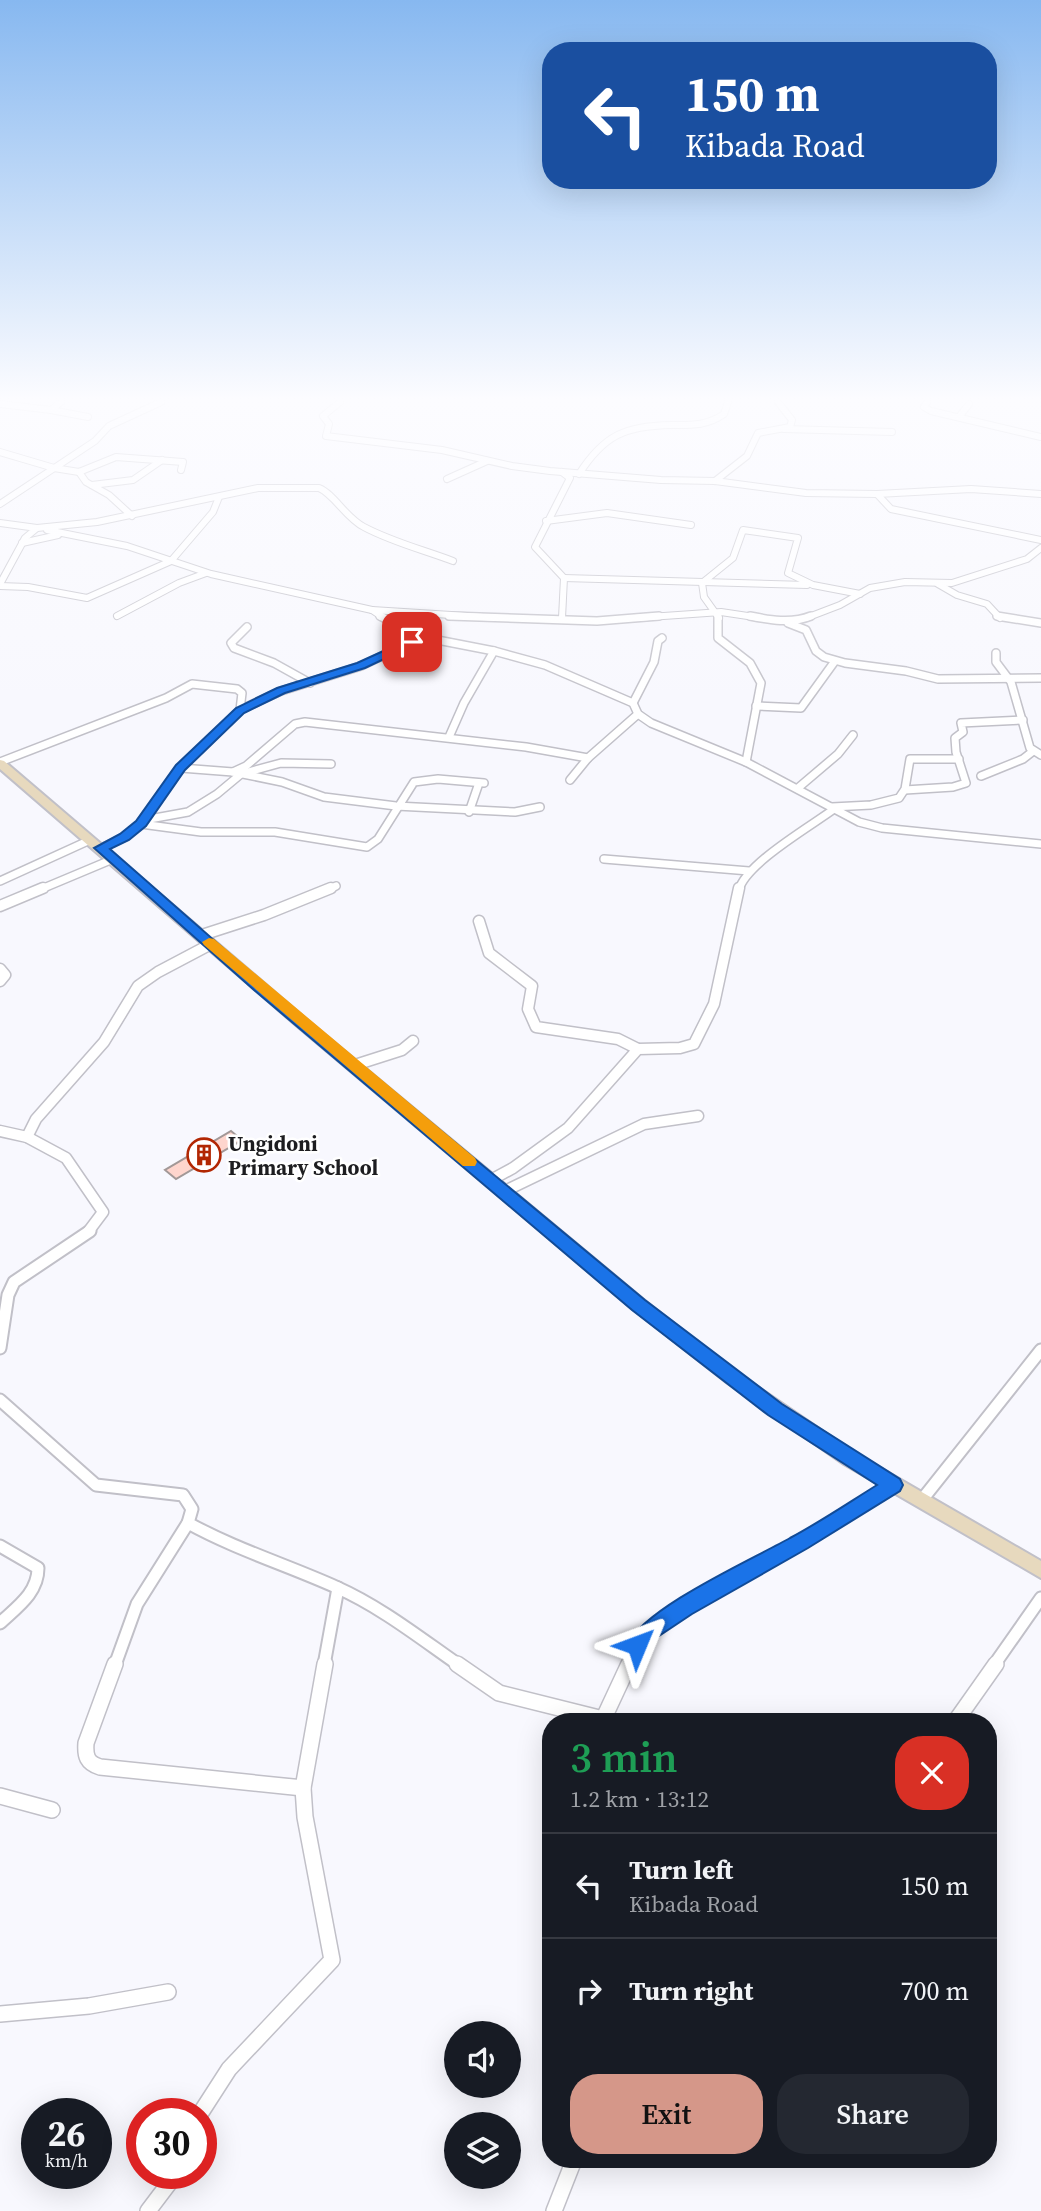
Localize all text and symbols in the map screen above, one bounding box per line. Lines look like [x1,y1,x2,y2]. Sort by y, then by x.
text: 150 m [685,60,820,127]
icon: left [570,70,661,161]
text: Kibada Road [685,124,865,168]
pin [382,612,442,672]
icon: arrive [393,623,431,661]
place label: Ungidoni Primary School [228,1129,378,1182]
building icon: Ungidoni Primary School [185,1136,223,1174]
position arrow [600,1608,674,1682]
text: 3 min [570,1728,678,1786]
button: close [895,1736,969,1810]
text: 1.2 km · 13:12 [570,1783,709,1815]
text: Turn left [629,1852,733,1888]
icon: left [570,1867,608,1905]
text: 150 m [901,1868,969,1904]
text: Kibada Road [629,1888,758,1920]
icon: right [570,1972,608,2010]
text: Turn right [629,1973,753,2009]
text: 700 m [901,1973,969,2009]
map controls [444,2021,521,2189]
button: sound [444,2021,521,2098]
button: Exit [570,2074,763,2154]
button: Share [777,2074,969,2154]
speed limit sign: 30 [126,2098,217,2189]
text: 26 [48,2110,85,2158]
button: layers [444,2112,521,2189]
text: km/h [45,2148,88,2173]

